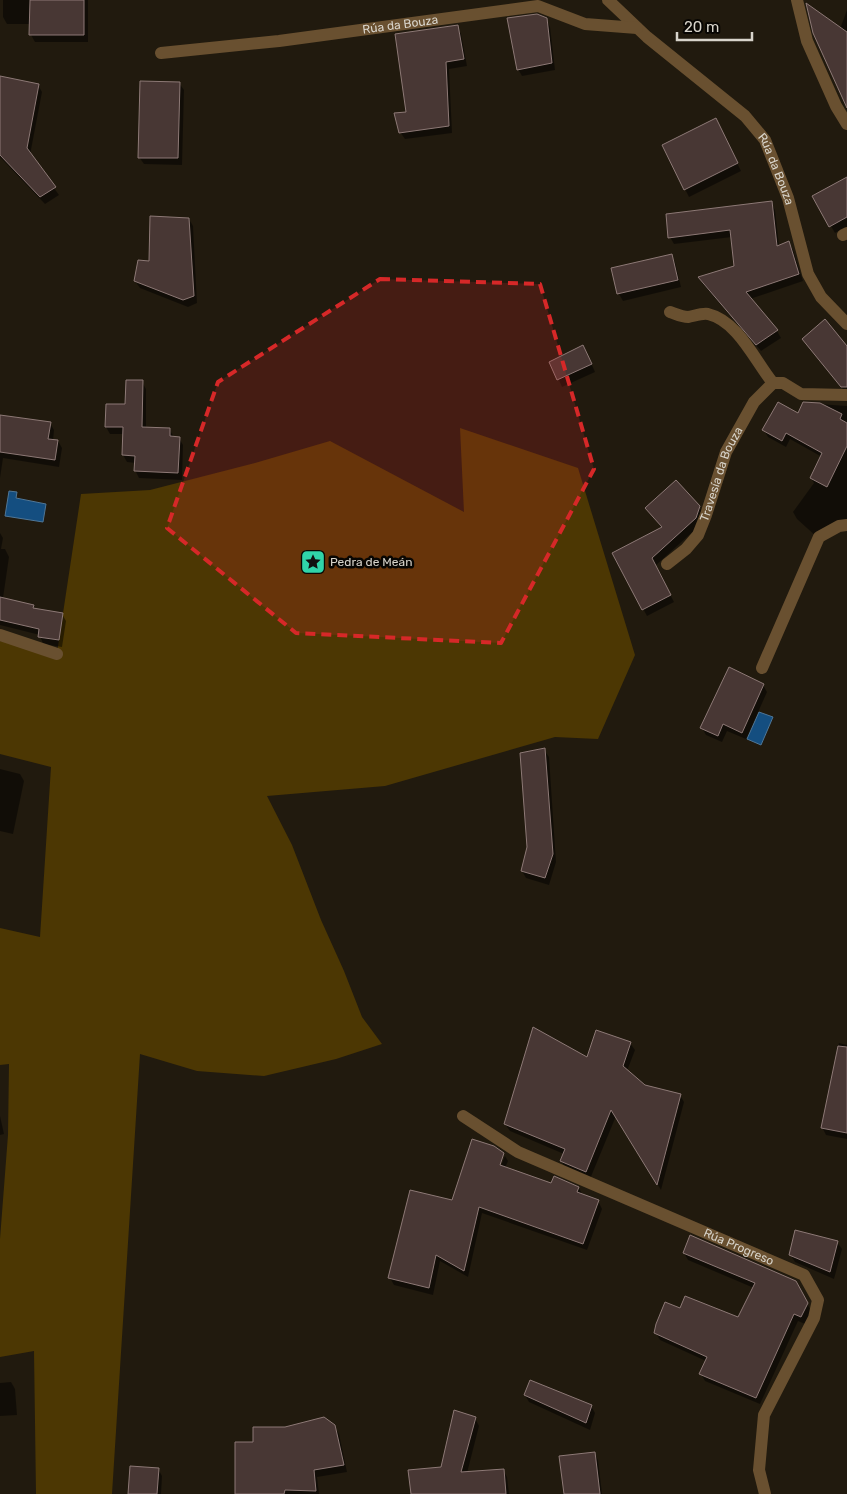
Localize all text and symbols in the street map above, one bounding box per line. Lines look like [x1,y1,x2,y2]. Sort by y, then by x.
scale bar [677,10,752,42]
street label: Rúa da Bouza [362,13,439,37]
text: 20 m [684,18,719,36]
street label: Rúa da Bouza [755,130,797,206]
street label: Travesía da Bouza [697,424,746,524]
place icon: Pedra de Meán [300,549,326,575]
place label: Pedra de Meán [330,555,412,569]
street label: Rúa Progreso [701,1226,776,1268]

